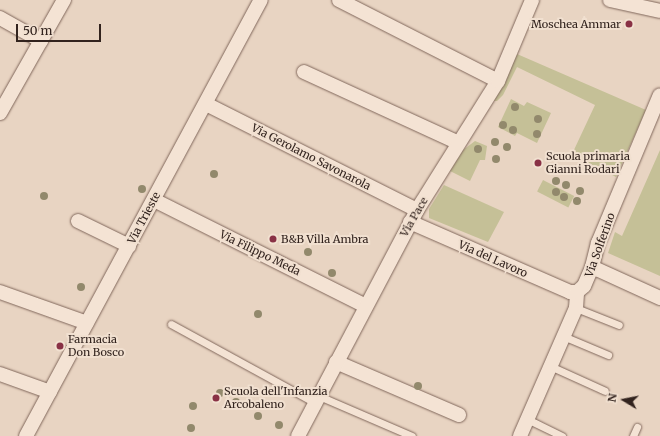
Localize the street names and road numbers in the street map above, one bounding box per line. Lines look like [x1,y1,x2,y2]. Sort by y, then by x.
street label: Via Gerolamo Savonarola [249,121,373,193]
street label: Via Trieste [125,190,163,246]
street label: Via Pace [397,195,431,239]
street label: Via Solferino [582,211,618,279]
street label: Via Filippo Meda [217,228,303,278]
street label: Via del Lavoro [456,238,530,280]

